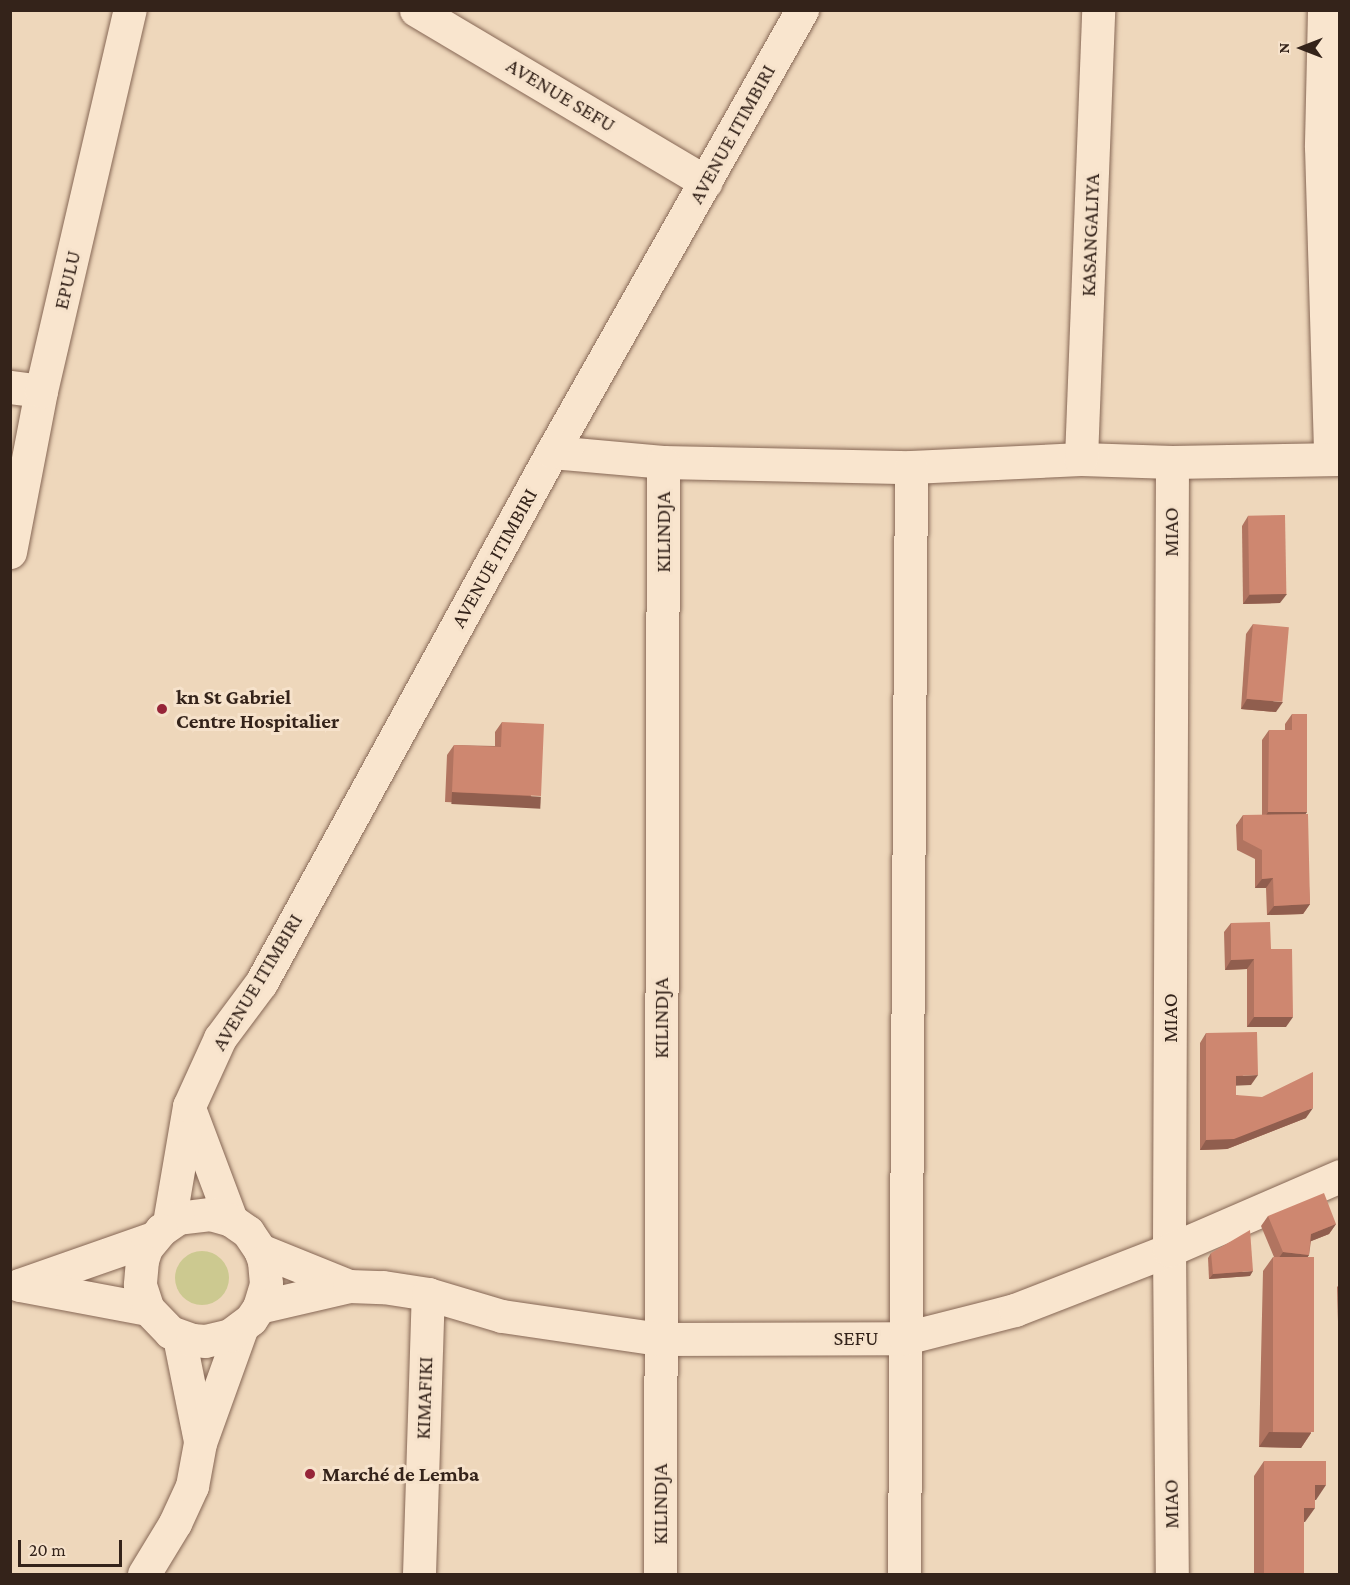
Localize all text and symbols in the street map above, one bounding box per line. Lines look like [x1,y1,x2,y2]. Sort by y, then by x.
north arrow [1272,18,1332,78]
text: N [1275,43,1292,53]
street label: AVENUE SEFU [502,53,620,137]
street label: AVENUE ITIMBIRI [683,60,781,208]
street label: KASANGALIYA [1075,173,1105,297]
street label: EPULU [48,248,86,312]
street label: AVENUE ITIMBIRI [445,484,543,632]
street label: KILINDJA [650,491,676,573]
street label: MIAO [1158,507,1184,557]
place label: kn St Gabriel Centre Hospitalier [176,684,339,734]
marker: kn St Gabriel Centre Hospitalier [153,700,171,718]
street label: AVENUE ITIMBIRI [206,909,308,1055]
street label: KILINDJA [648,977,674,1059]
street label: MIAO [1157,993,1183,1043]
street label: SEFU [833,1325,879,1351]
street label: KIMAFIKI [410,1356,438,1440]
place label: Marché de Lemba [322,1461,479,1487]
street label: KILINDJA [647,1463,673,1545]
marker: Marché de Lemba [303,1467,317,1481]
street label: MIAO [1158,1479,1184,1529]
scale bar [21,1528,124,1566]
text: 20 m [29,1540,66,1560]

